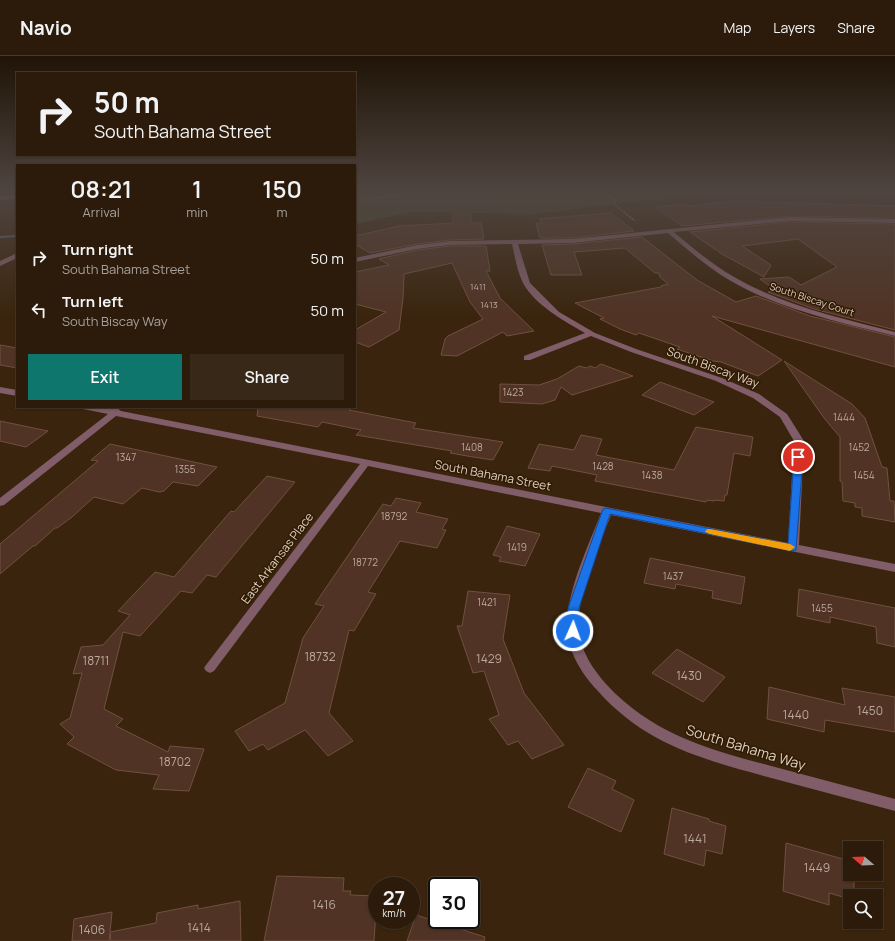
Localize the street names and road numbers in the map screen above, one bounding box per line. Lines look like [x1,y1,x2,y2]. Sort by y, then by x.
street label: South Biscay Court [768,279,856,319]
street label: South Biscay Way [664,342,762,392]
street label: South Bahama Street [433,455,553,495]
street label: East Arkansas Place [237,509,317,607]
street label: South Bahama Way [684,720,809,774]

